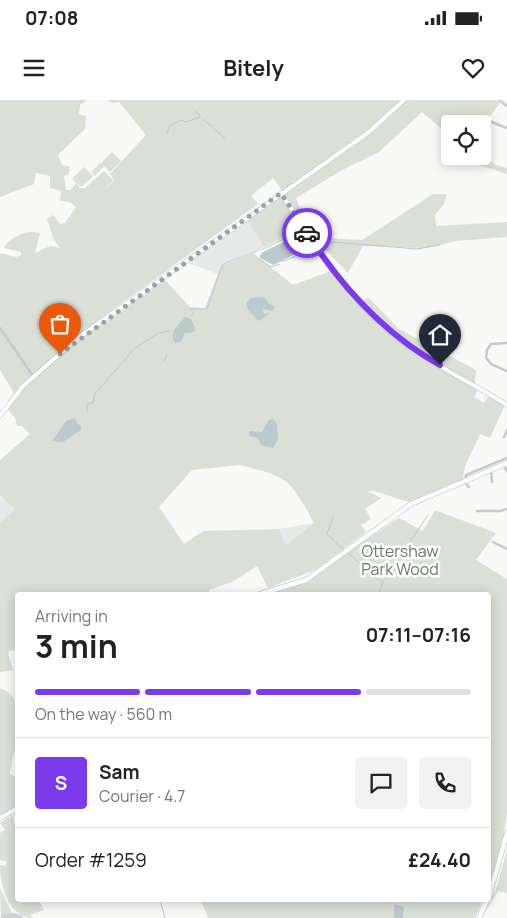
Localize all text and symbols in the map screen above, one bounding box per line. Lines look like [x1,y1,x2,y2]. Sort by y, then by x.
text: 07:08 [25,5,78,31]
text: Bitely [223,53,284,83]
icon: menu [20,54,48,82]
icon: heart [459,54,487,82]
map controls [441,115,491,165]
button: locate [441,115,491,165]
courier [282,208,332,258]
icon: car [293,219,321,247]
pin [39,303,81,354]
icon: bag [46,310,74,338]
pin [419,314,461,365]
icon: home [426,321,454,349]
park label: Ottershaw Park Wood [361,540,439,580]
text: Arriving in [35,605,108,627]
text: 07:11–07:16 [366,622,471,648]
text: 3 min [35,624,118,668]
text: On the way · 560 m [35,703,172,725]
button: chat [355,757,407,809]
button: phone [419,757,471,809]
text: Sam [99,759,140,785]
text: S [55,770,67,796]
text: Courier · 4.7 [99,785,185,807]
text: Order #1259 [35,847,147,873]
text: £24.40 [408,847,471,873]

